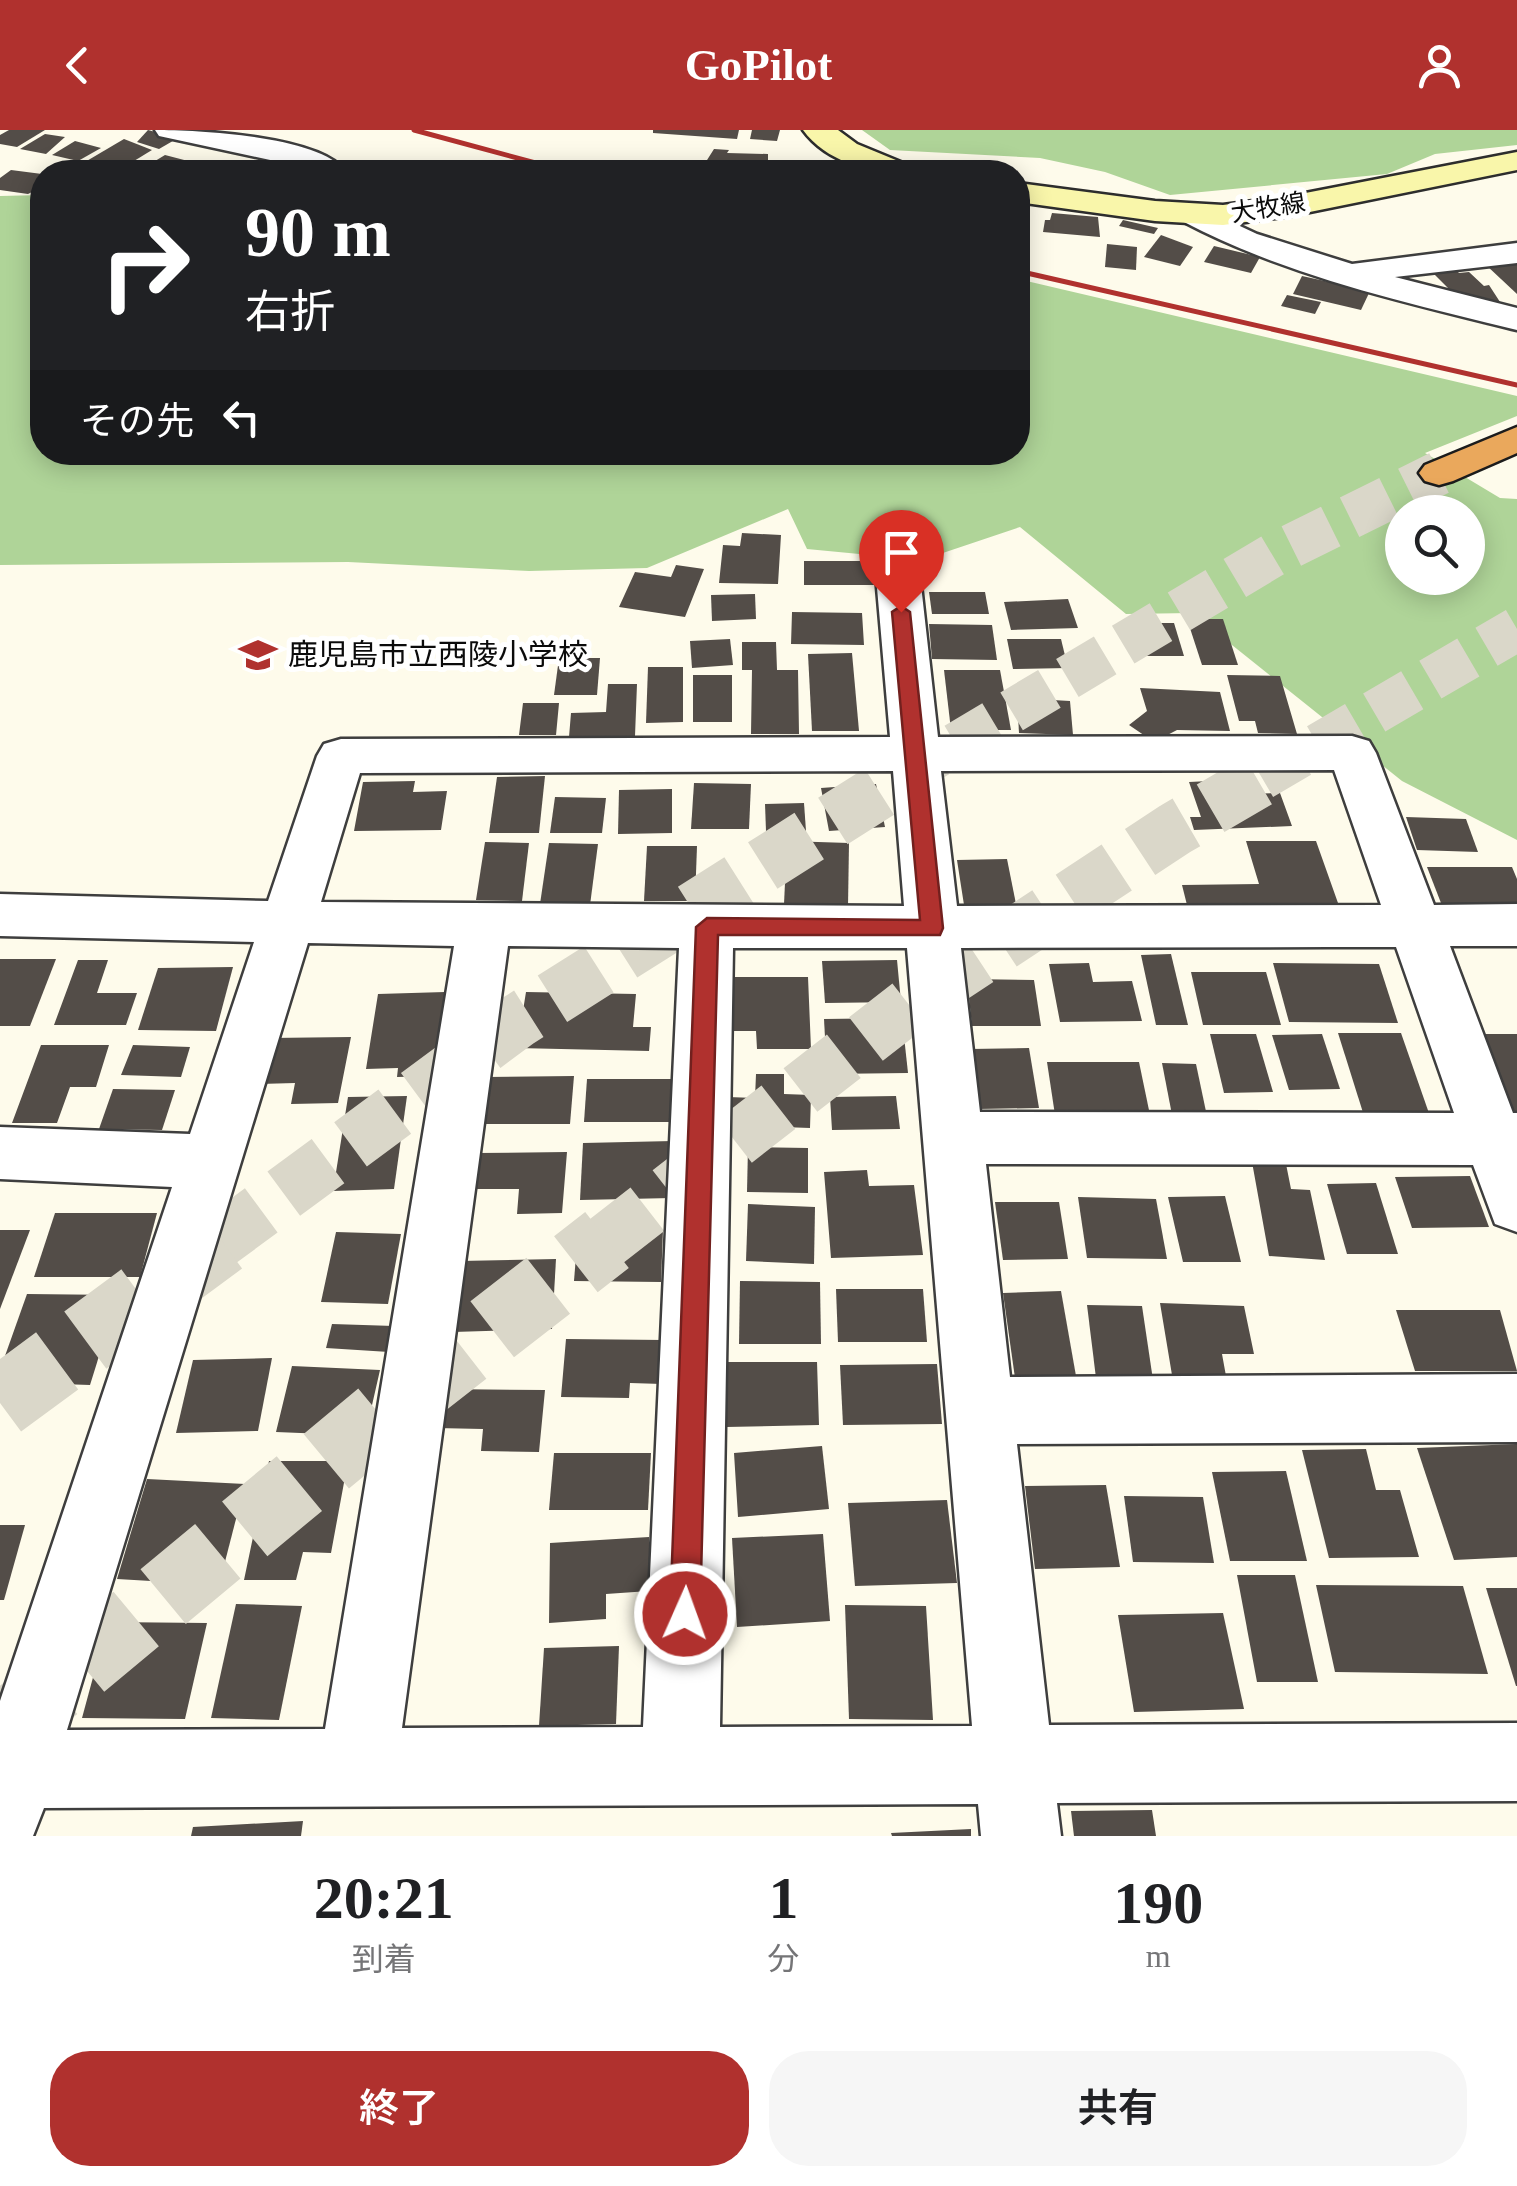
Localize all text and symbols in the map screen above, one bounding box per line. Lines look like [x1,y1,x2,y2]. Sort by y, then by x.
icon: back [50,38,105,93]
icon: person [1412,38,1467,93]
text: GoPilot [685,40,832,90]
street label: 大牧線 [1229,188,1307,227]
text: 90 m [245,194,391,271]
icon: right [80,200,210,330]
text: 右折 [245,287,335,337]
icon: left [214,390,269,445]
text: その先 [80,400,194,442]
map controls [1385,495,1485,595]
button: search [1385,495,1485,595]
pin [859,510,944,613]
icon: arrive [874,525,929,580]
school or university icon: 鹿児島市立西陵小学校 [237,634,279,676]
place label: 鹿児島市立西陵小学校 [288,638,588,671]
position arrow [633,1562,737,1666]
text: 20:21 [314,1865,454,1931]
text: 1 [768,1865,798,1931]
text: 190 [1113,1870,1203,1936]
text: m [1146,1938,1171,1974]
text: 到着 [352,1941,416,1977]
text: 分 [767,1941,800,1977]
button: 終了 [50,2051,749,2166]
button: 共有 [769,2051,1467,2166]

